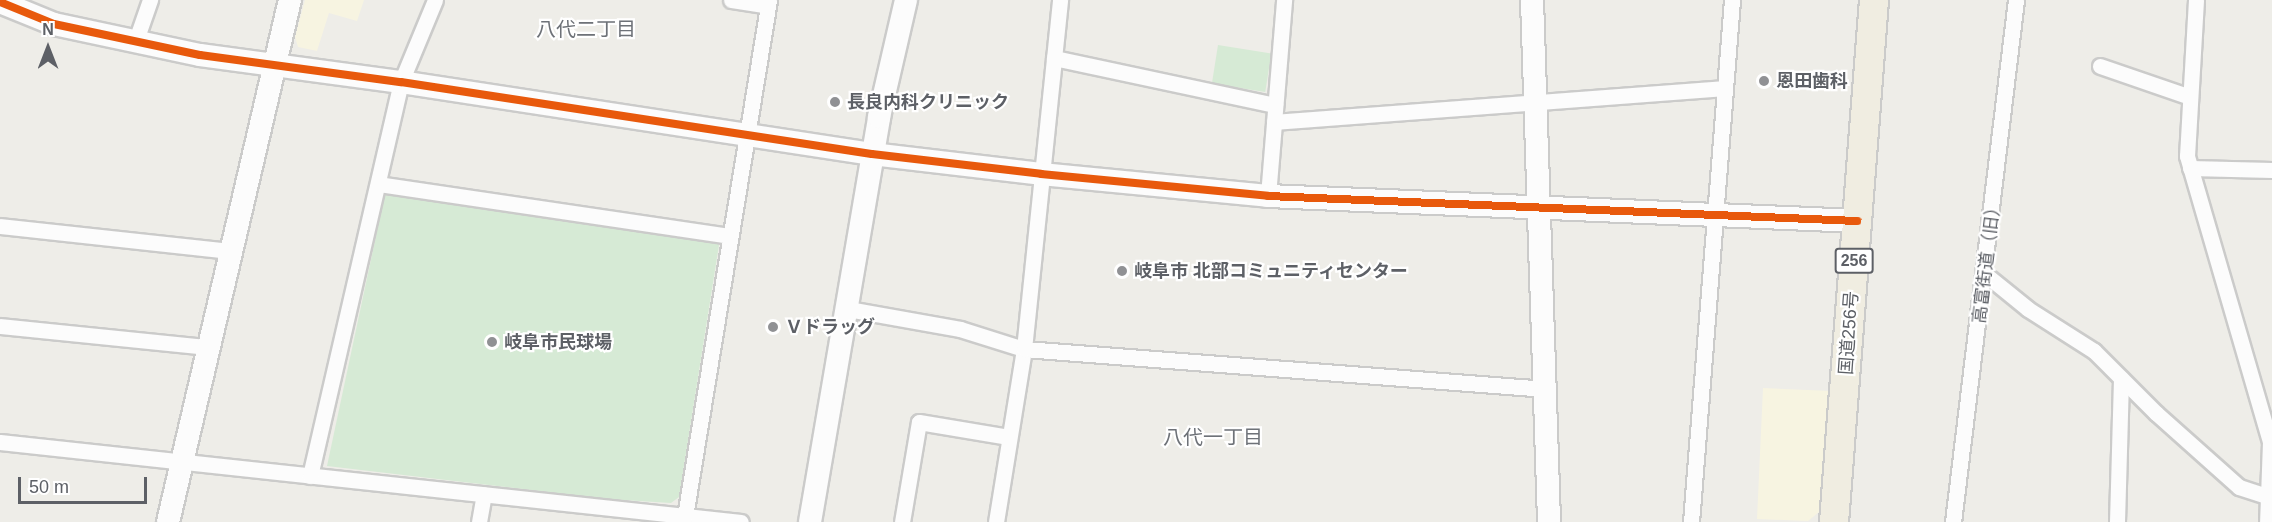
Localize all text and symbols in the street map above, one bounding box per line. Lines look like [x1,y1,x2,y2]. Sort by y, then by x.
district label: 八代二丁目 [536,17,636,41]
north arrow [18,18,78,78]
text: N [42,21,54,38]
place label: 恩田歯科 [1776,70,1848,92]
marker: 恩田歯科 [1757,74,1771,88]
place label: 長良内科クリニック [847,91,1009,113]
marker: 長良内科クリニック [828,95,842,109]
street label: 高富街道（旧） [1969,197,2005,325]
road number: 256 [1834,248,1874,274]
place label: 岐阜市 北部コミュニティセンター [1134,260,1409,282]
marker: 岐阜市 北部コミュニティセンター [1115,264,1129,278]
street label: 国道256号 [1835,290,1863,376]
place label: Ｖドラッグ [785,316,875,338]
marker: Ｖドラッグ [766,320,780,334]
place label: 岐阜市民球場 [504,331,612,353]
marker: 岐阜市民球場 [485,335,499,349]
district label: 八代一丁目 [1163,425,1263,449]
scale bar [21,465,150,503]
text: 50 m [29,477,69,497]

